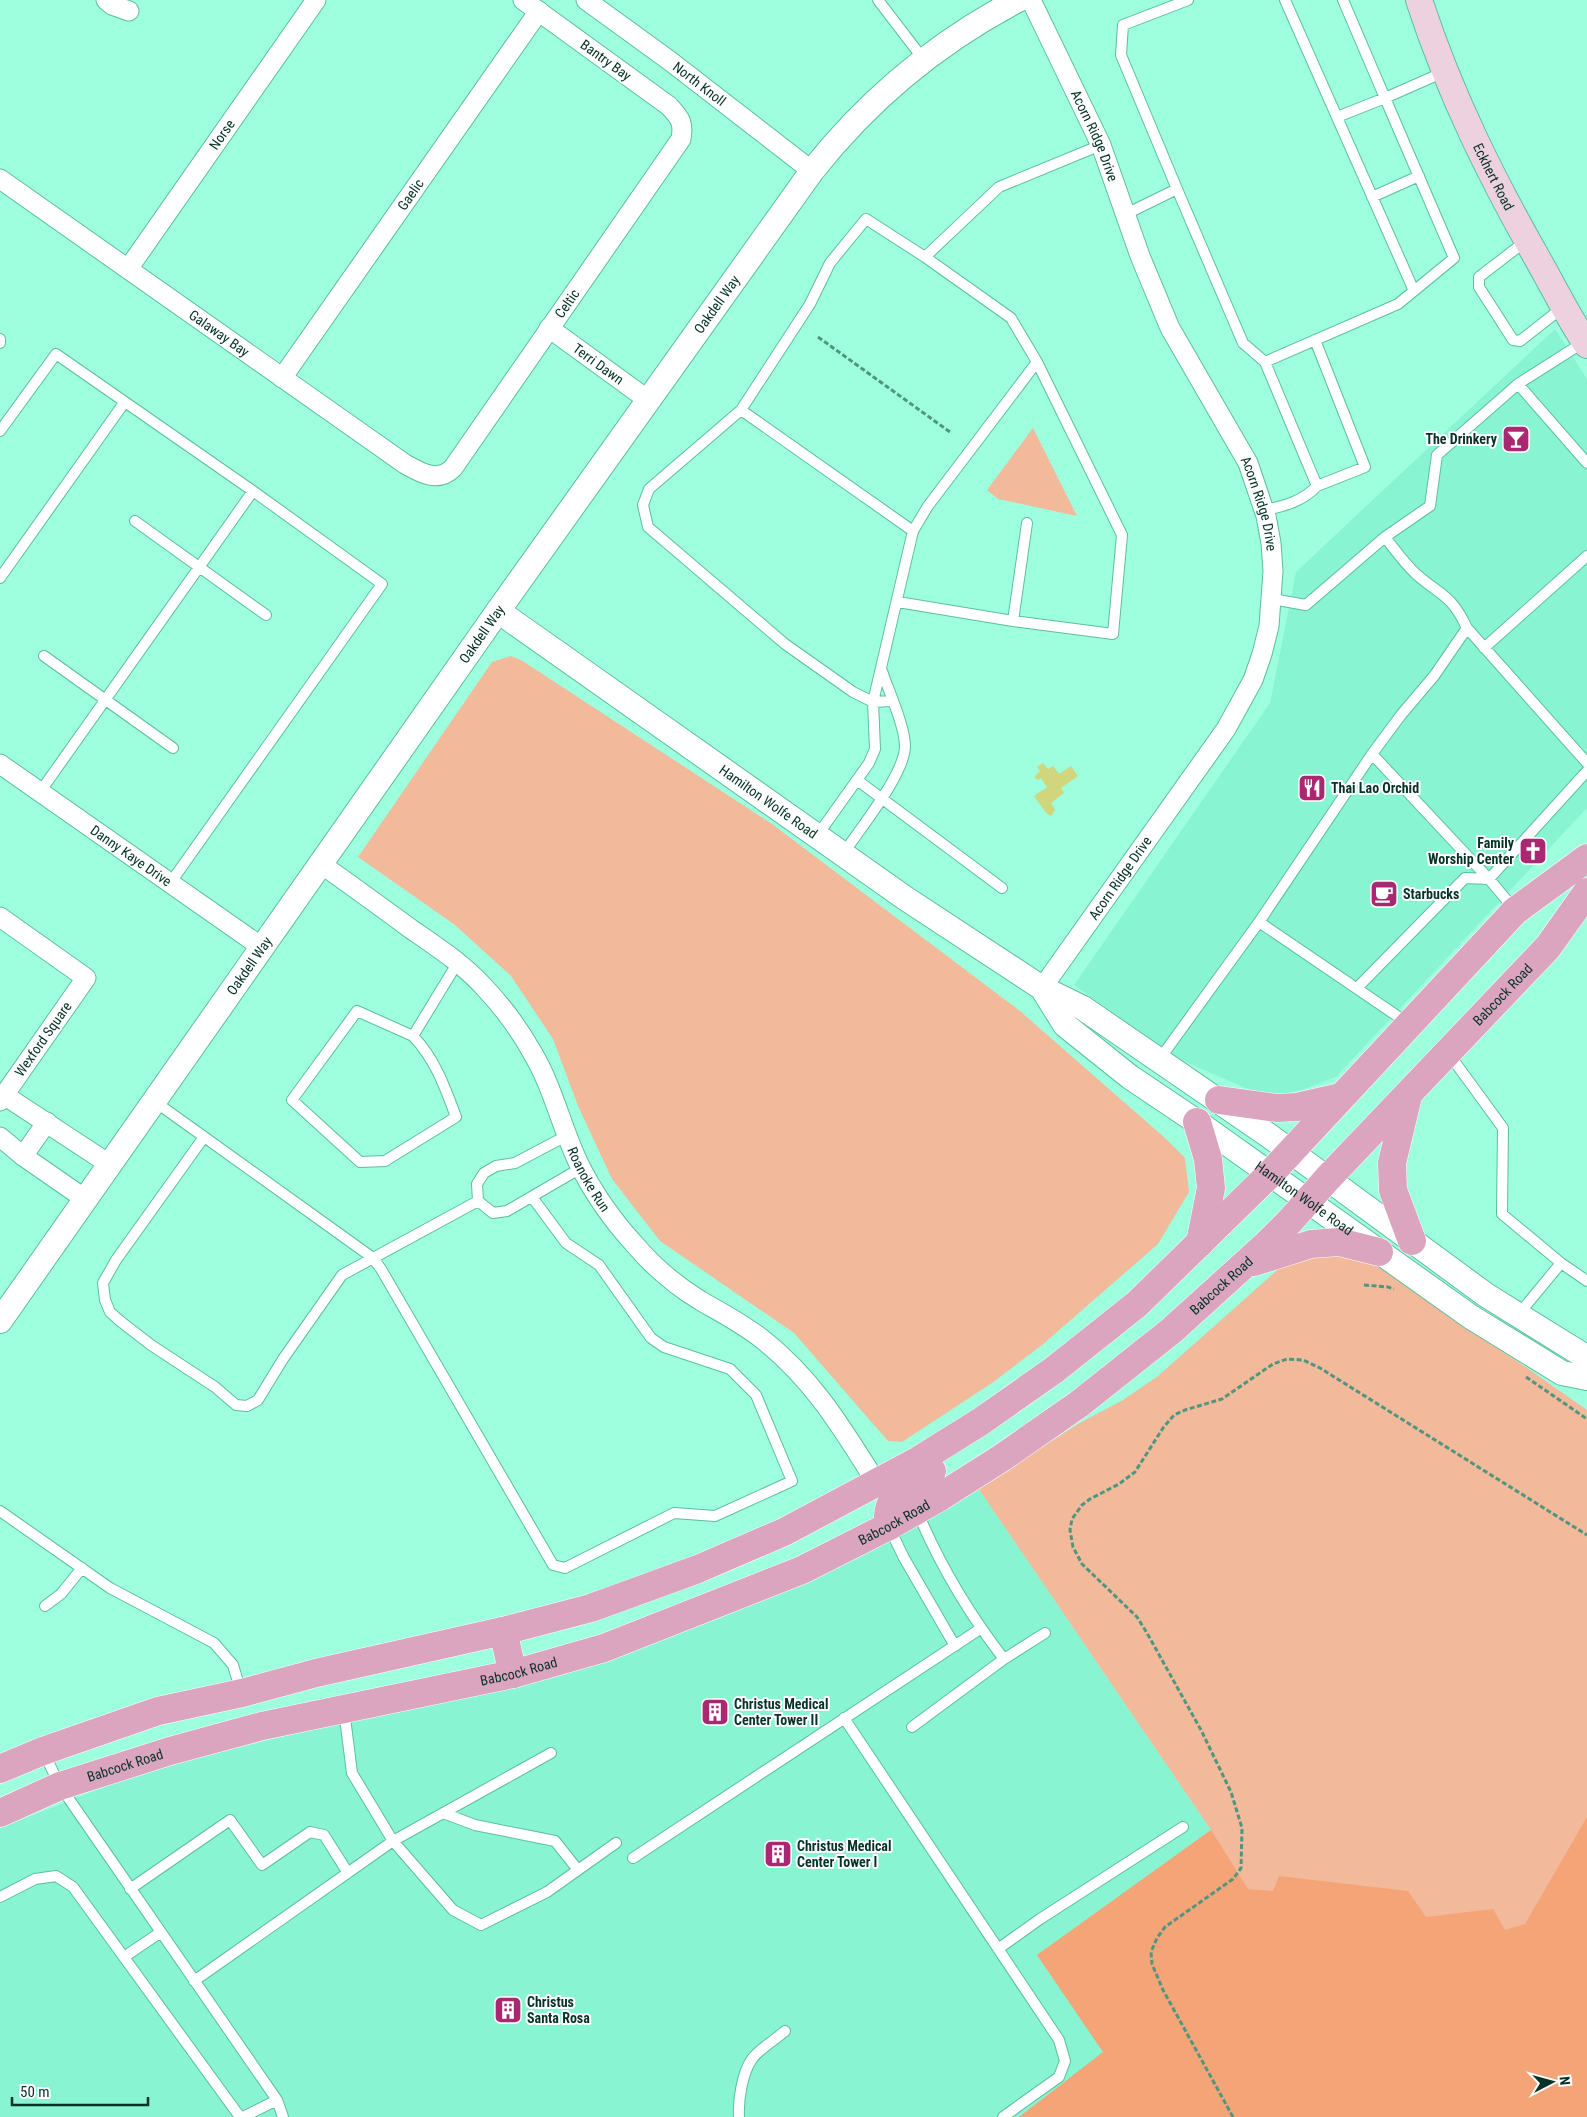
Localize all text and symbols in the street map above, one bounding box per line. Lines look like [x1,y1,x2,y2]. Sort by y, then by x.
street label: Bantry Bay [578,36,635,84]
street label: North Knoll [670,58,729,109]
street label: Acorn Ridge Drive [1068,87,1121,184]
street label: Norse [206,116,238,153]
street label: Eckhert Road [1470,141,1517,213]
street label: Gaelic [394,176,427,213]
street label: Oakdell Way [691,272,743,336]
street label: Celtic [551,286,583,321]
street label: Galaway Bay [186,307,252,360]
street label: Terri Dawn [570,340,627,388]
bar icon: The Drinkery [1501,424,1531,454]
place label: The Drinkery [1425,431,1498,447]
street label: Acorn Ridge Drive [1238,453,1280,552]
street label: Oakdell Way [456,602,508,666]
street label: Hamilton Wolfe Road [716,762,821,842]
restaurant icon: Thai Lao Orchid [1297,773,1327,803]
place label: Thai Lao Orchid [1331,780,1419,796]
street label: Danny Kaye Drive [88,822,175,890]
street label: Acorn Ridge Drive [1085,833,1155,923]
place label: Family Worship Center [1428,835,1515,867]
church icon: Family Worship Center [1518,836,1548,866]
cafe icon: Starbucks [1369,879,1399,909]
place label: Starbucks [1403,886,1459,902]
street label: Oakdell Way [223,933,275,998]
street label: Babcock Road [1470,960,1536,1029]
street label: Wexford Square [11,998,75,1079]
street label: Roanoke Run [564,1144,613,1215]
street label: Hamilton Wolfe Road [1252,1158,1356,1238]
street label: Babcock Road [1187,1253,1256,1318]
street label: Babcock Road [856,1496,933,1548]
street label: Babcock Road [479,1654,559,1689]
place label: Christus Medical Center Tower II [734,1696,829,1728]
building icon: Christus Medical Center Tower II [700,1697,730,1727]
street label: Babcock Road [85,1746,165,1785]
place label: Christus Medical Center Tower I [797,1838,892,1870]
building icon: Christus Medical Center Tower I [763,1839,793,1869]
place label: Christus Santa Rosa [527,1994,590,2026]
building icon: Christus Santa Rosa [493,1995,523,2025]
north arrow [1527,2057,1577,2107]
scale bar [12,2074,149,2106]
text: N [1557,2076,1573,2086]
text: 50 m [20,2083,50,2101]

